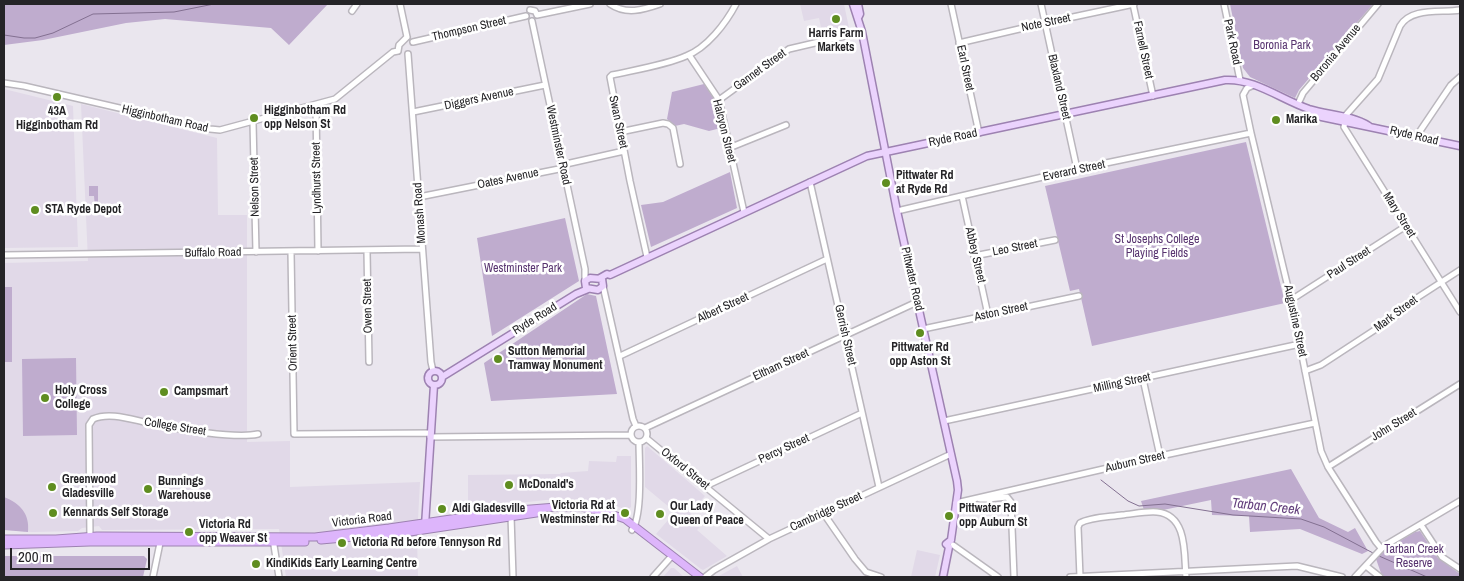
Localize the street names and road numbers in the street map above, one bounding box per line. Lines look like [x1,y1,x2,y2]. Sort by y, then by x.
street label: Note Street [1020,11,1072,35]
street label: Thompson Street [431,13,507,45]
street label: Park Road [1220,18,1244,66]
street label: Farnell Street [1130,20,1156,80]
street label: Boronia Avenue [1308,21,1364,85]
street label: Earl Street [953,44,977,92]
street label: Gannet Street [731,46,789,94]
street label: Blaxland Street [1044,53,1074,121]
street label: Diggers Avenue [443,85,515,113]
street label: Swan Street [605,94,631,150]
street label: Halcyon Street [709,98,739,164]
street label: Higginbotham Road [120,102,210,136]
street label: Westminster Road [543,104,573,186]
street label: Ryde Road [1388,123,1440,149]
street label: Ryde Road [927,126,979,150]
street label: Lyndhurst Street [309,142,325,214]
street label: Nelson Street [247,157,263,217]
street label: Everard Street [1041,157,1107,185]
street label: Oates Avenue [476,165,540,193]
street label: Monash Road [411,182,429,244]
street label: Mary Street [1379,190,1419,240]
street label: Abbey Street [962,226,988,284]
street label: Leo Street [991,237,1039,259]
street label: Paul Street [1325,244,1373,282]
street label: Buffalo Road [185,245,241,261]
street label: Pittwater Road [898,246,926,312]
street label: Owen Street [360,279,376,333]
street label: Augustine Street [1280,284,1310,358]
street label: Albert Street [695,290,751,326]
street label: Mark Street [1371,293,1421,335]
street label: Aston Street [973,299,1029,325]
street label: Ryde Road [510,300,560,338]
street label: Gerrish Street [831,303,859,367]
street label: Orient Street [285,315,301,371]
street label: Eltham Street [751,346,811,384]
street label: Milling Street [1092,370,1152,396]
street label: John Street [1369,406,1419,444]
street label: College Street [143,415,207,439]
street label: Percy Street [756,431,812,467]
street label: Oxford Street [658,445,712,493]
street label: Auburn Street [1104,448,1166,476]
street label: Cambridge Street [788,489,864,535]
street label: Victoria Road [331,509,393,531]

